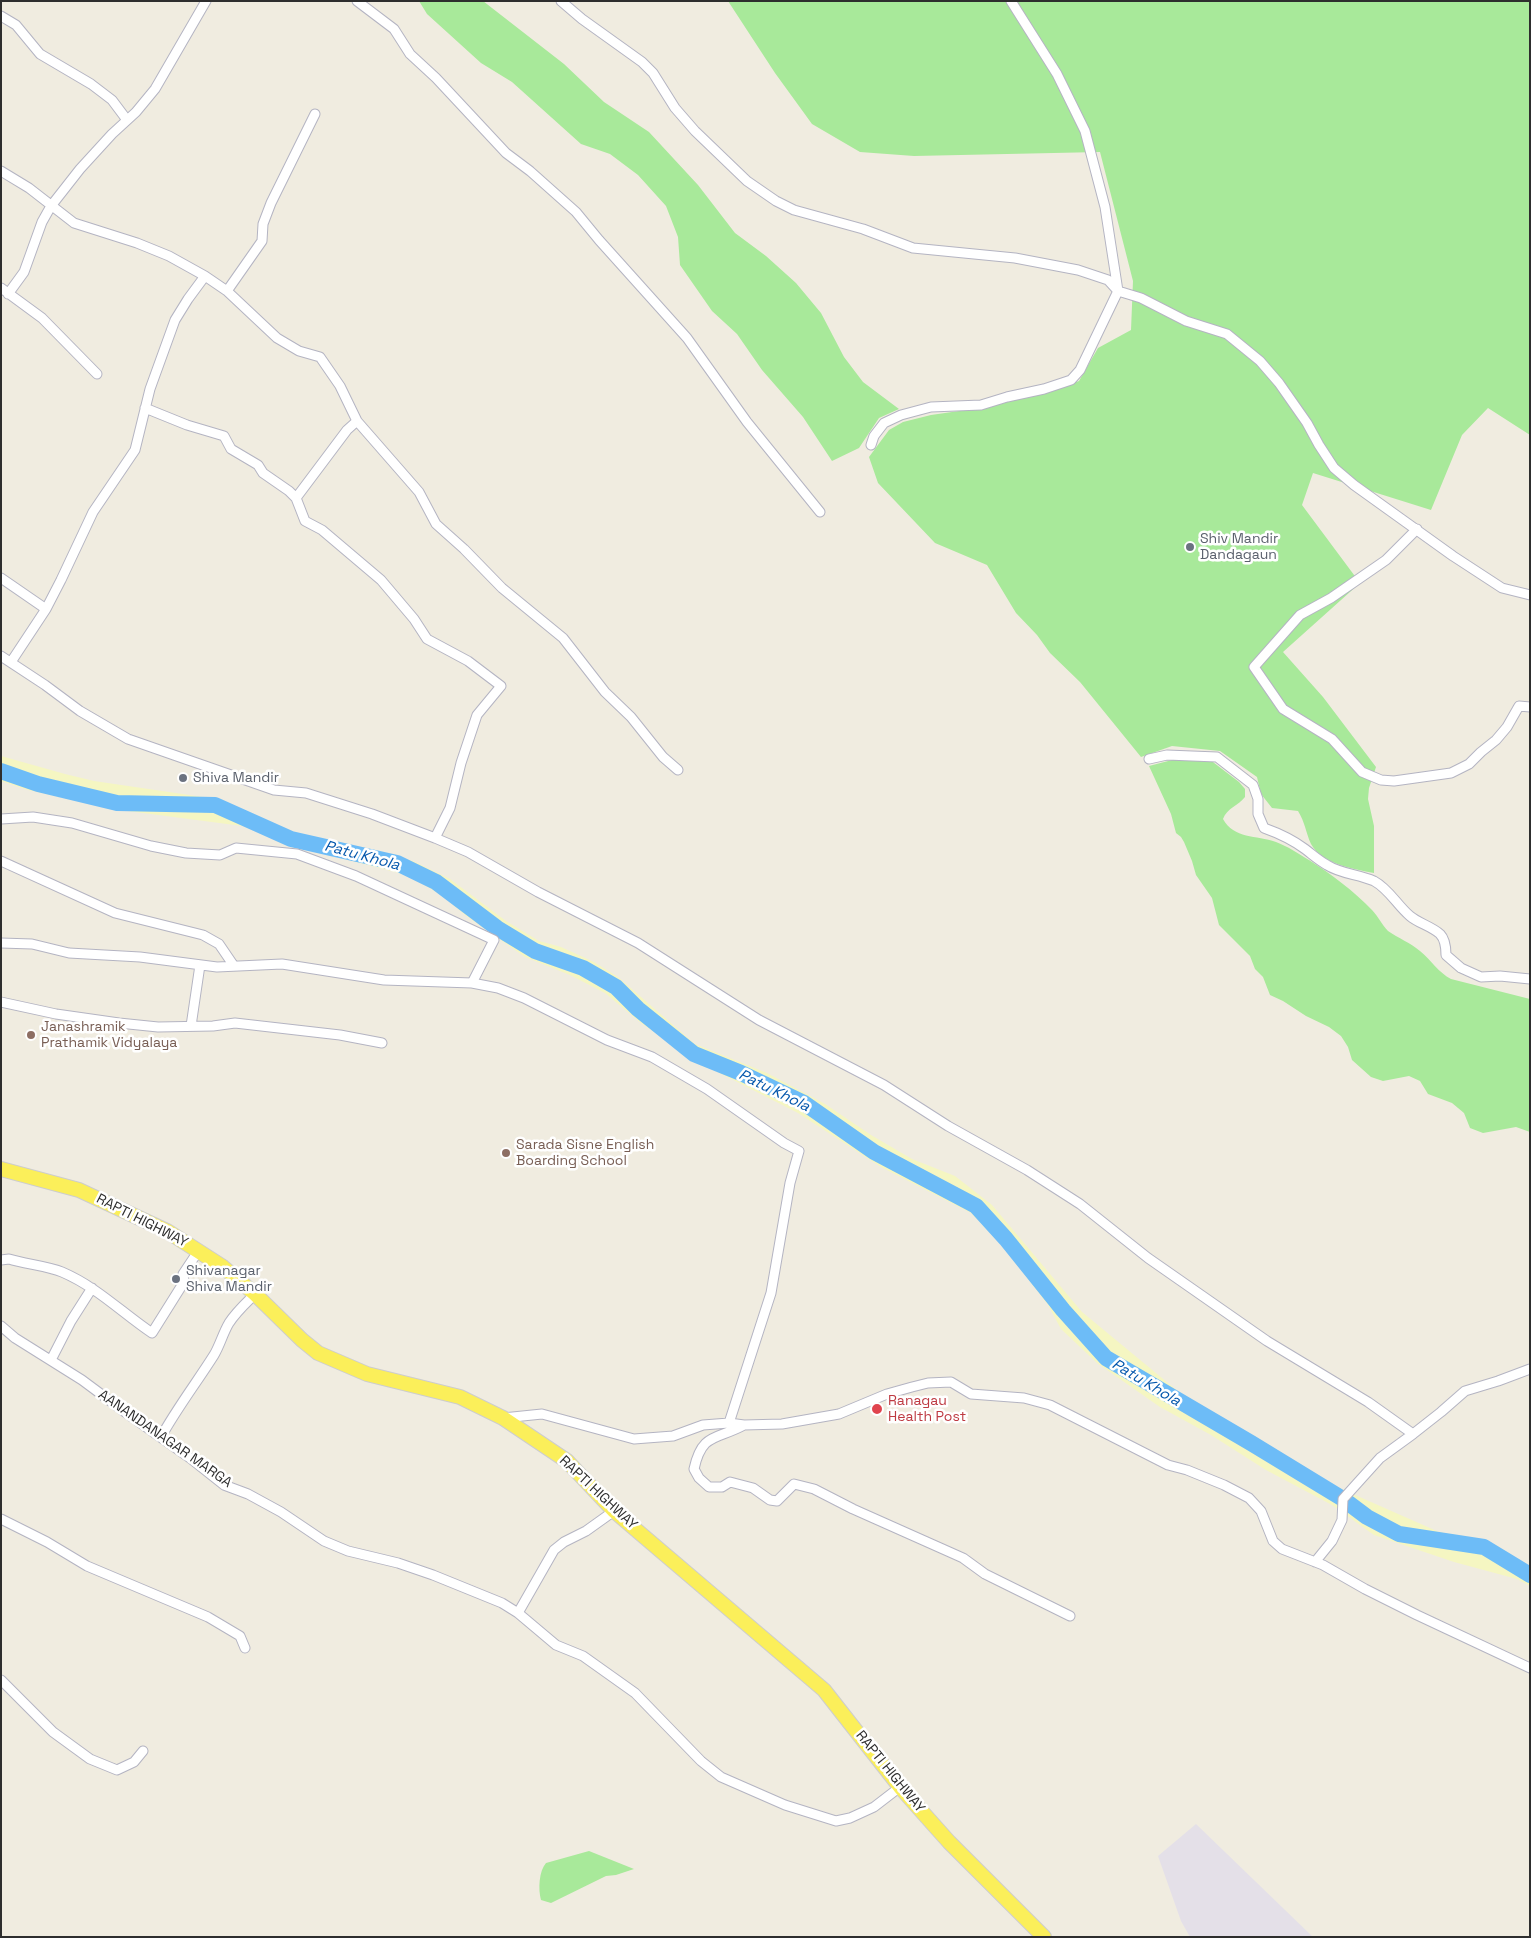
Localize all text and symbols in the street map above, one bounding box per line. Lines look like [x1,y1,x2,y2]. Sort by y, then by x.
place label: Shiv Mandir Dandagaun [1200,531,1278,564]
marker: Shiv Mandir Dandagaun [1184,541,1196,553]
place label: Shiva Mandir [193,770,279,786]
marker: Shiva Mandir [177,772,189,784]
water label: Patu Khola [323,837,401,875]
place label: Janashramik Prathamik Vidyalaya [41,1019,177,1052]
marker: Janashramik Prathamik Vidyalaya [25,1029,37,1041]
water label: Patu Khola [736,1066,812,1116]
place label: Sarada Sisne English Boarding School [516,1137,654,1170]
marker: Sarada Sisne English Boarding School [500,1147,512,1159]
street label: RAPTI HIGHWAY [93,1191,191,1251]
place label: Shivanagar Shiva Mandir [186,1263,272,1295]
marker: Shivanagar Shiva Mandir [170,1273,182,1285]
water label: Patu Khola [1108,1355,1184,1411]
street label: AANANDANAGAR MARGA [95,1386,235,1492]
place label: Ranagau Health Post [888,1393,966,1425]
marker: Ranagau Health Post [870,1402,884,1416]
street label: RAPTI HIGHWAY [556,1453,640,1533]
street label: RAPTI HIGHWAY [852,1728,928,1816]

